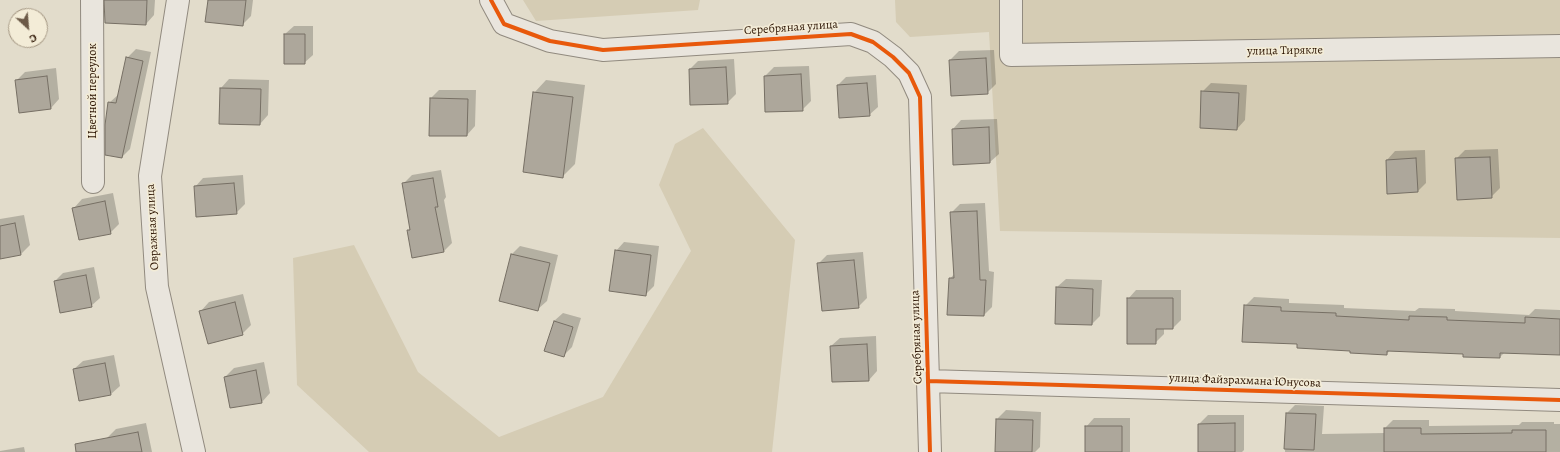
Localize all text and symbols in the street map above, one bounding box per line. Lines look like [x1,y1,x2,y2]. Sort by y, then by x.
north arrow [8,8,48,48]
street label: Серебряная улица [744,18,838,38]
text: С [27,30,39,47]
street label: Цветной переулок [86,43,100,139]
street label: улица Тирякле [1247,43,1323,59]
street label: Овражная улица [144,184,162,270]
street label: Серебряная улица [908,290,926,384]
street label: улица Файзрахмана Юнусова [1169,371,1321,391]

